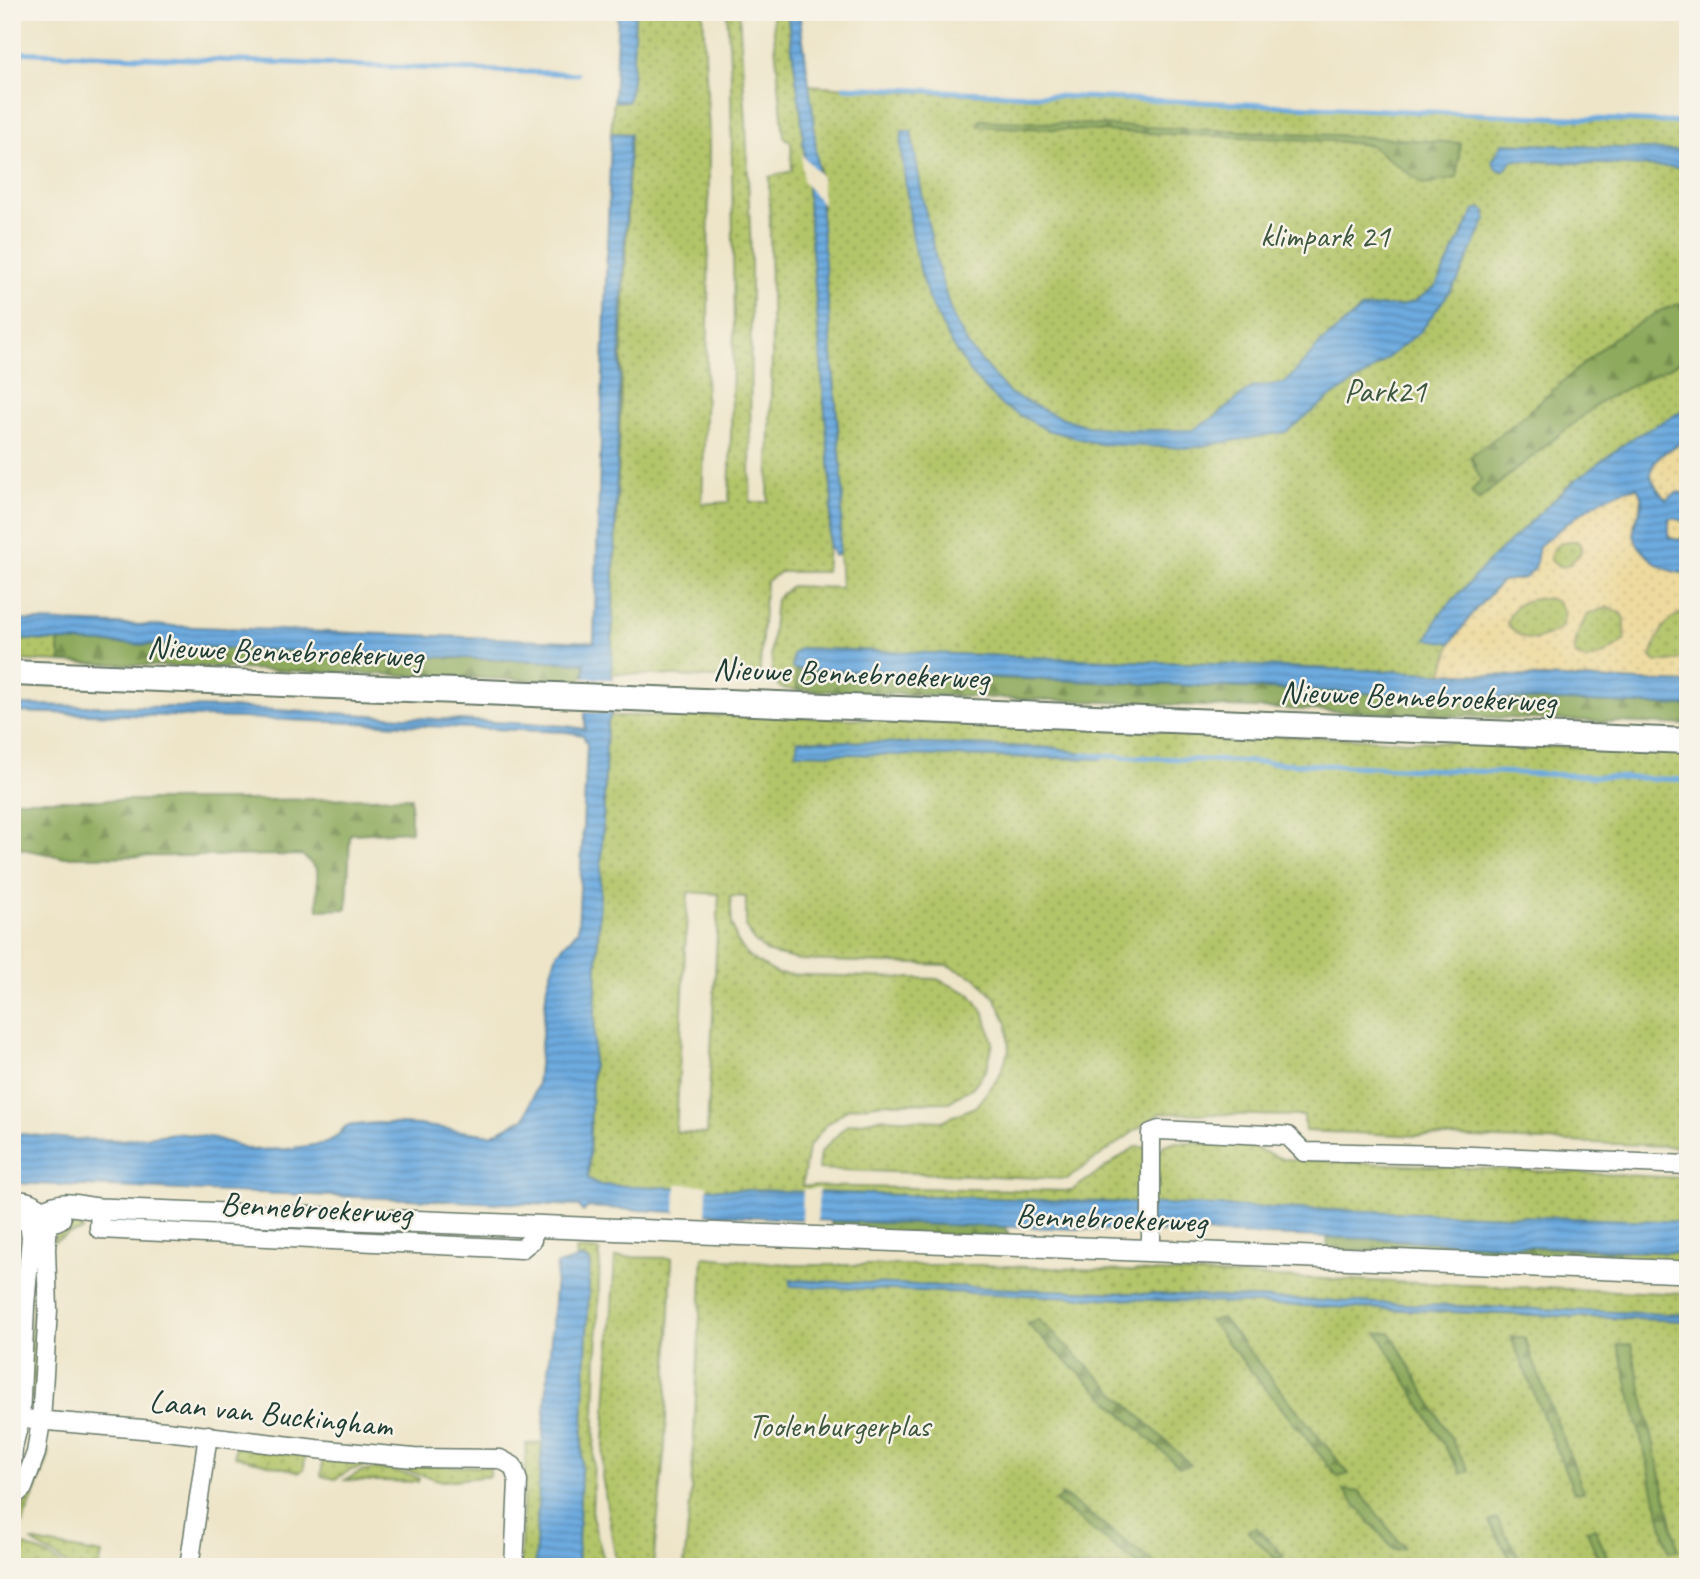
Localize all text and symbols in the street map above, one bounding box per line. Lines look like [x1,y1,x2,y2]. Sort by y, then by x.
park label: klimpark 21 [1260,215,1392,257]
park label: Park21 [1344,370,1428,412]
street label: Nieuwe Bennebroekerweg [146,625,426,677]
street label: Nieuwe Bennebroekerweg [712,647,992,699]
street label: Nieuwe Bennebroekerweg [1279,670,1559,722]
street label: Bennebroekerweg [219,1182,415,1234]
street label: Bennebroekerweg [1015,1194,1209,1242]
street label: Laan van Buckingham [147,1379,396,1447]
park label: Toolenburgerplas [748,1405,933,1447]

